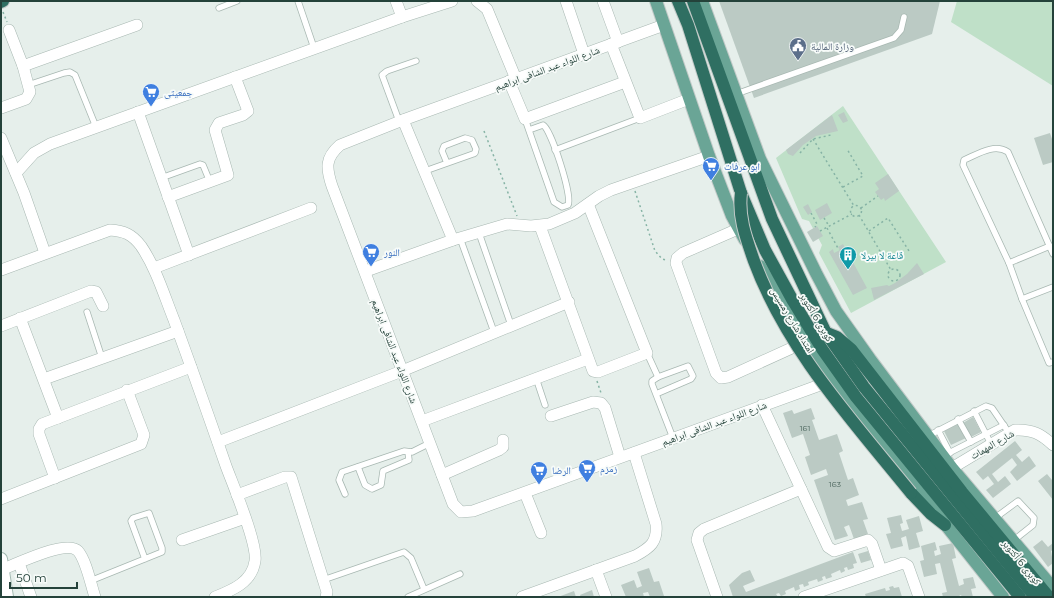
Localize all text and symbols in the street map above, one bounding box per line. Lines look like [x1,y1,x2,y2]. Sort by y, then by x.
public building icon: وزارة المالية [788,36,808,61]
place label: وزارة المالية [811,40,854,53]
street label: شارع اللواء عبد الشافى ابراهيم [493,43,602,94]
supermarket icon: جمعيتى [141,82,161,107]
place label: جمعيتى [164,86,193,99]
supermarket icon: ابو عرفات [701,156,721,181]
place label: ابو عرفات [724,160,760,173]
supermarket icon: النور [361,242,381,267]
building icon: قاعة لا بيرلا [838,245,858,270]
place label: النور [383,246,400,259]
place label: قاعة لا بيرلا [861,249,903,262]
street label: امتداد شارع رمسيس [768,285,817,356]
street label: كوبرى 6 أكتوبر [796,290,836,344]
street label: شارع اللواء عبد الشافى ابراهيم [368,297,421,406]
street label: شارع اللواء عبد الشافى ابراهيم [660,398,769,449]
house number: 161 [800,423,810,433]
street label: شارع المهمات [968,426,1017,462]
supermarket icon: زمزم [577,458,597,483]
supermarket icon: الرضا [529,460,549,485]
place label: زمزم [600,462,617,476]
place label: الرضا [552,464,571,477]
house number: 163 [829,479,842,489]
street label: كوبرى 6 أكتوبر [999,536,1044,588]
scale bar [10,564,77,590]
text: 50 m [16,570,47,585]

